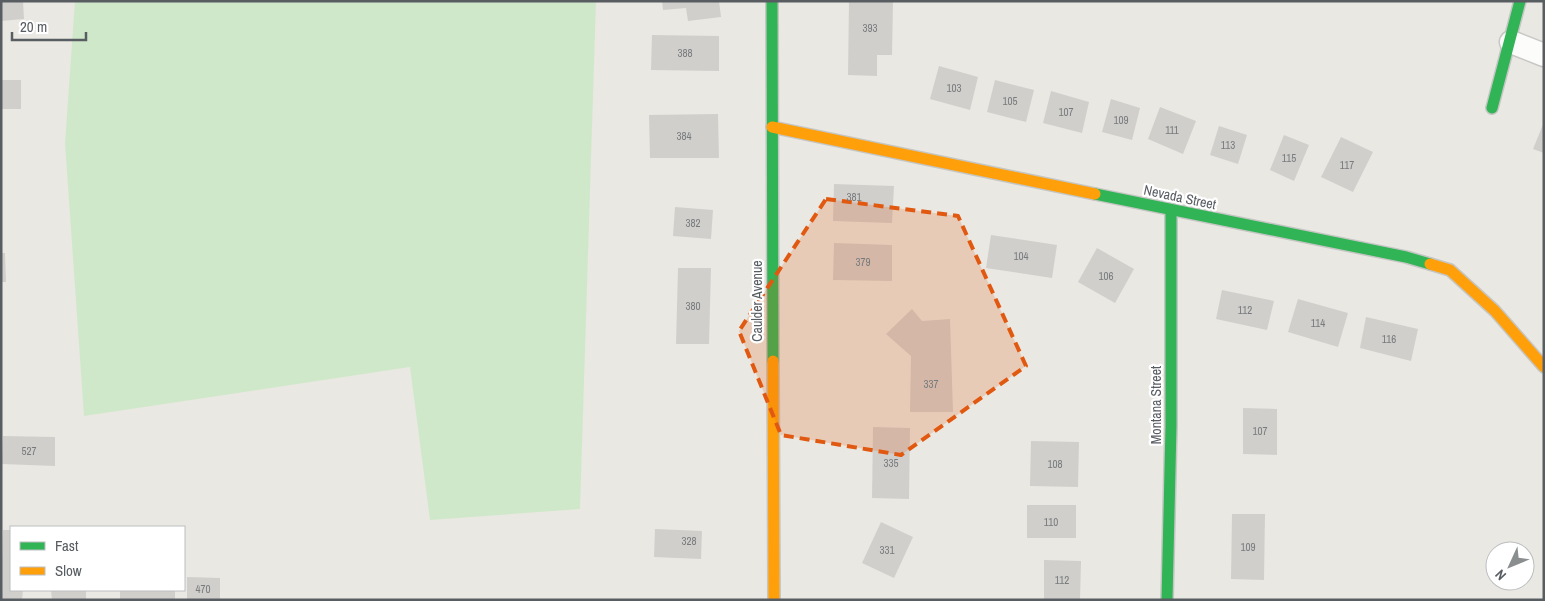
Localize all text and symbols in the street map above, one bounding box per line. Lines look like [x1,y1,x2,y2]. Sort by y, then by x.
scale bar [12,10,86,42]
text: 20 m [20,16,47,37]
house number: 393 [862,21,878,35]
house number: 388 [677,46,693,60]
house number: 103 [946,81,962,95]
house number: 105 [1002,94,1018,108]
house number: 107 [1058,105,1074,119]
house number: 109 [1113,113,1129,127]
house number: 111 [1165,123,1179,137]
house number: 384 [676,129,692,143]
house number: 113 [1221,138,1235,152]
house number: 115 [1282,151,1296,165]
house number: 117 [1340,158,1354,172]
street label: Nevada Street [1142,181,1218,213]
house number: 381 [846,190,862,204]
house number: 382 [685,216,701,230]
house number: 104 [1013,249,1029,263]
house number: 379 [855,255,871,269]
street label: Caulder Avenue [748,260,766,342]
house number: 106 [1098,269,1114,283]
house number: 380 [685,299,701,313]
house number: 112 [1238,303,1252,317]
house number: 114 [1311,316,1325,330]
house number: 116 [1382,332,1396,346]
street label: Montana Street [1147,366,1165,444]
house number: 337 [923,377,939,391]
house number: 107 [1252,424,1268,438]
house number: 527 [21,444,37,458]
house number: 335 [883,456,899,470]
house number: 108 [1047,457,1063,471]
house number: 110 [1044,515,1058,529]
legend [10,526,185,591]
house number: 328 [681,534,697,548]
text: Fast [55,535,79,556]
house number: 109 [1240,540,1256,554]
north arrow [1485,541,1535,591]
house number: 331 [879,543,895,557]
text: Slow [55,560,82,581]
text: N [1491,566,1510,584]
house number: 112 [1055,573,1069,587]
house number: 470 [195,582,211,596]

